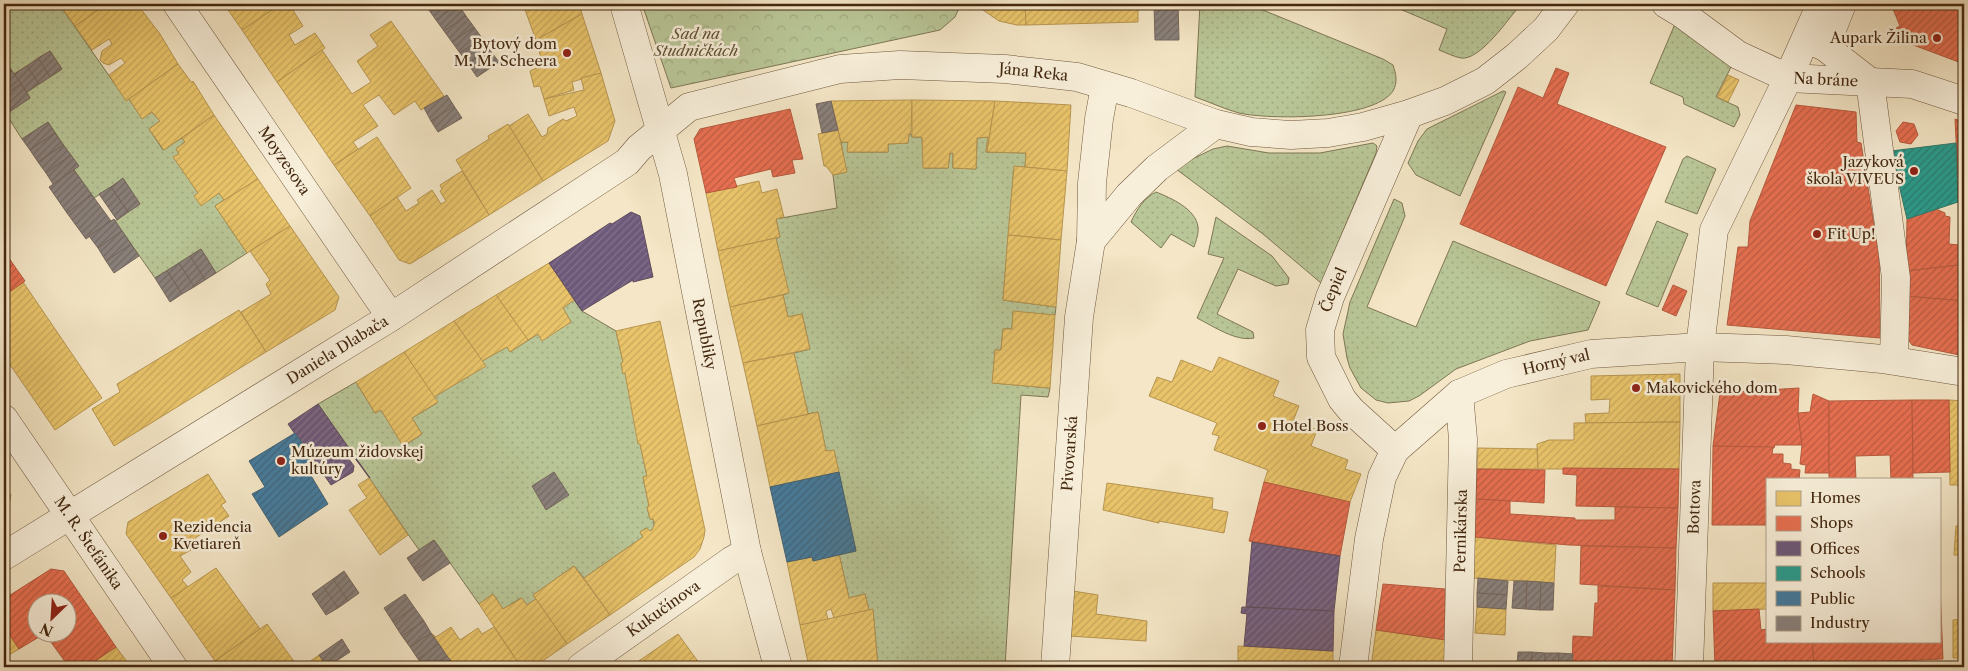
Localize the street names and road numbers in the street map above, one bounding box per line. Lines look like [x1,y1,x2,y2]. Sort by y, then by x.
street label: Jána Reka [997,59,1069,85]
street label: Na bráne [1793,68,1859,90]
street label: Moyzesova [255,123,315,199]
street label: Čepiel [1316,264,1351,314]
street label: Republiky [689,296,721,372]
street label: Daniela Dlabača [283,311,392,388]
street label: Horný val [1521,344,1592,379]
street label: Pivovarská [1057,415,1081,492]
street label: Bottova [1684,479,1704,535]
street label: Pernikárska [1450,489,1471,573]
street label: M. R. Štefánika [51,493,127,593]
street label: Kukučínova [623,576,704,641]

